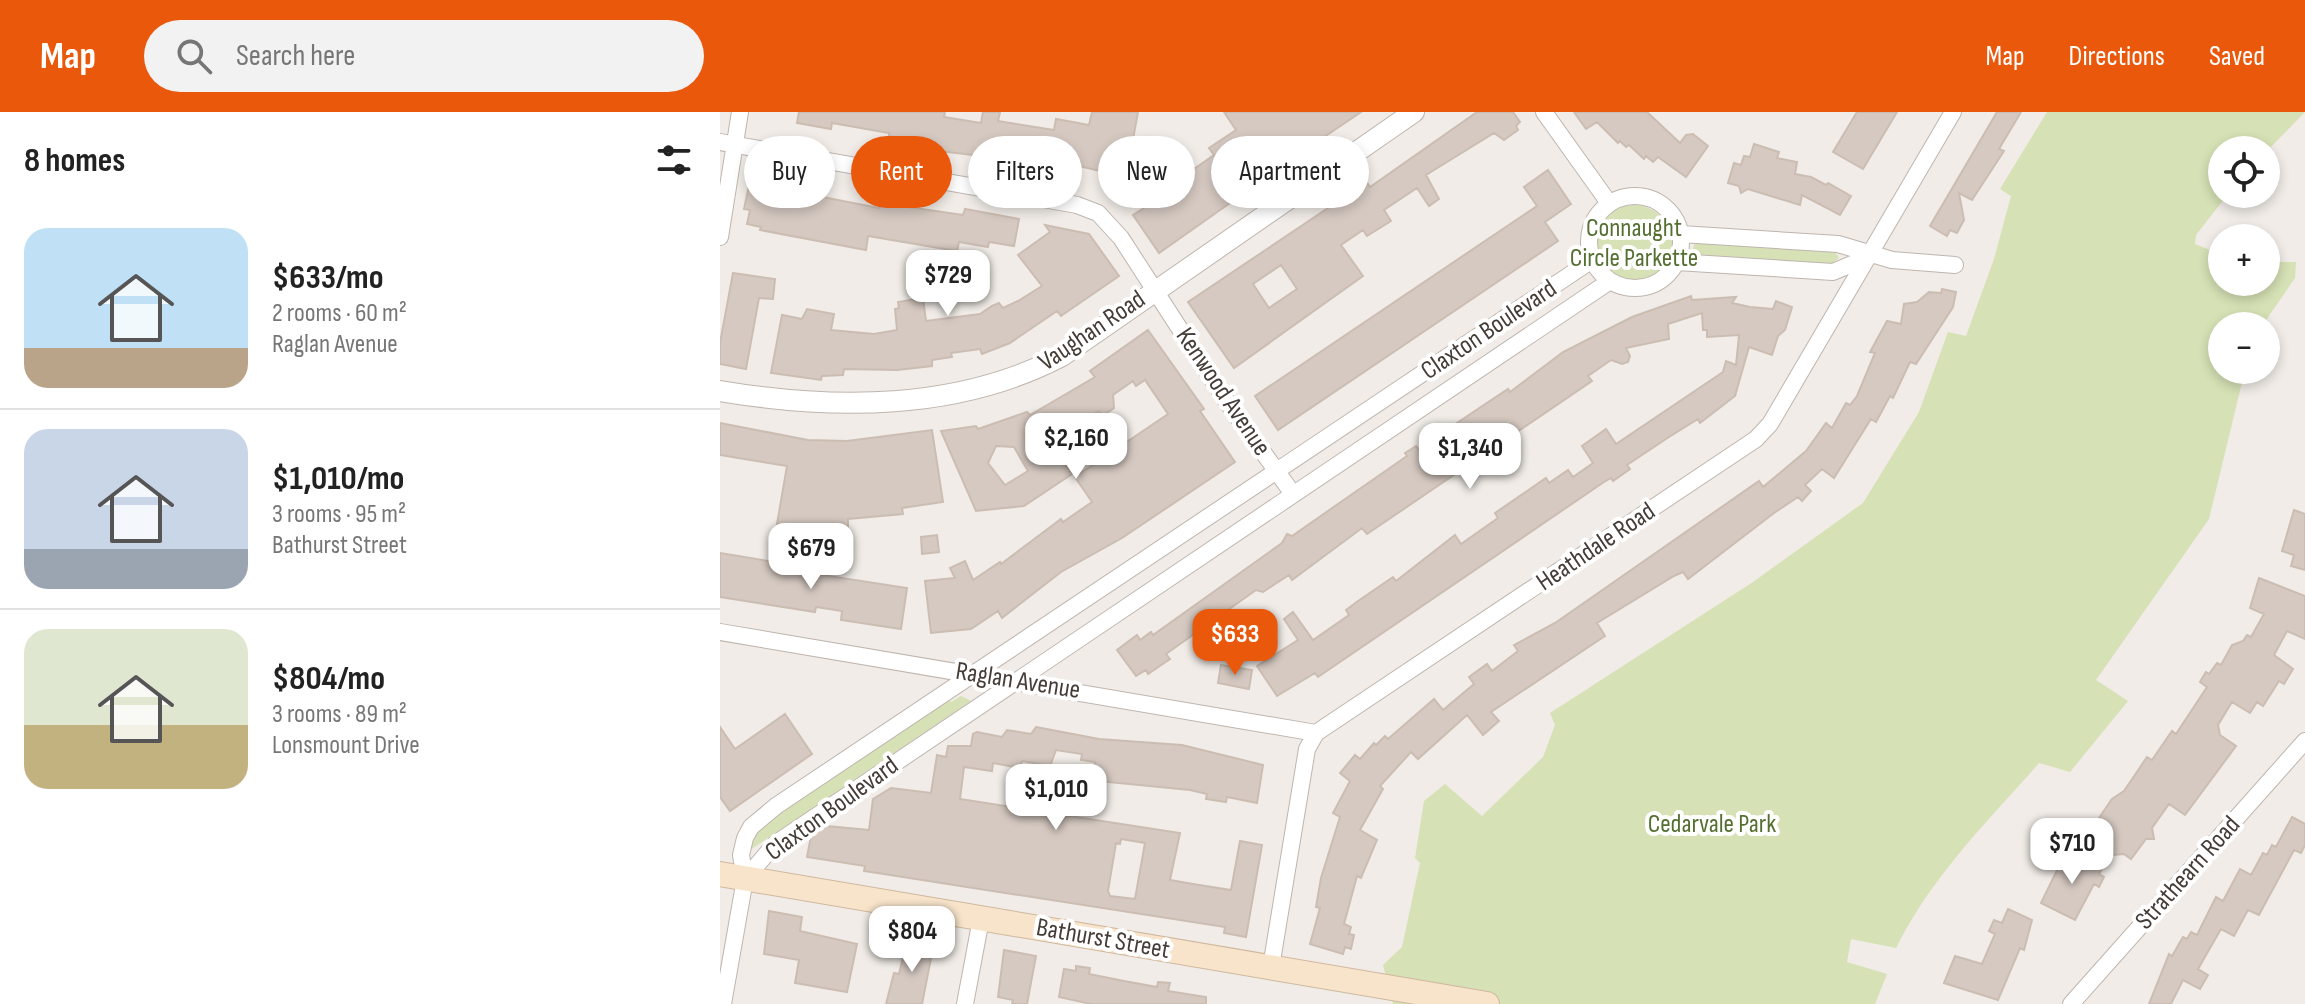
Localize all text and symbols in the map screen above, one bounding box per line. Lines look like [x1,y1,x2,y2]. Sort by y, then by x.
search box [144,20,704,92]
text: Map [40,34,96,79]
icon: search [172,34,216,78]
text: Search here [236,38,355,74]
text: Map [1986,40,2025,73]
text: Directions [2069,40,2165,73]
text: Saved [2209,40,2265,73]
chip: Buy [744,136,835,208]
chip: Rent [851,136,952,208]
chip: Filters [968,136,1082,208]
chip: New [1098,136,1195,208]
chip: Apartment [1211,136,1369,208]
map controls [2208,136,2280,384]
button: locate [2208,136,2280,208]
icon: filters [652,138,696,182]
text: 8 homes [24,140,125,181]
park label: Connaught Circle Parkette [1570,213,1698,274]
button: + [2208,224,2280,296]
pin: $729 [901,250,995,318]
text: $633/mo [272,257,383,298]
icon: home [88,260,184,356]
text: $729 [924,260,972,291]
street label: Claxton Boulevard [1415,273,1563,387]
street label: Vaughan Road [1033,284,1151,378]
text: 2 rooms · 60 m² [272,298,407,329]
button: − [2208,312,2280,384]
street label: Kenwood Avenue [1169,322,1277,462]
text: Raglan Avenue [272,329,398,360]
pin: $2,160 [1011,413,1141,481]
text: $2,160 [1043,423,1109,454]
pin: $1,340 [1405,423,1535,491]
text: $1,340 [1437,433,1503,464]
text: $1,010/mo [272,458,404,499]
icon: home [88,461,184,557]
street label: Heathdale Road [1531,496,1661,598]
text: 3 rooms · 95 m² [272,499,406,530]
pin: $679 [764,523,858,591]
text: Bathurst Street [272,530,407,561]
text: $679 [786,533,836,564]
pin: $633 [1188,609,1282,677]
text: $633 [1211,619,1259,650]
street label: Raglan Avenue [953,656,1083,706]
text: $804/mo [272,658,385,699]
icon: home [88,661,184,757]
text: 3 rooms · 89 m² [272,699,407,730]
text: Lonsmount Drive [272,730,420,761]
street label: Claxton Boulevard [759,750,905,868]
pin: $1,010 [991,764,1121,832]
text: $1,010 [1024,774,1088,805]
park label: Cedarvale Park [1648,809,1776,840]
street label: Strathearn Road [2129,810,2247,936]
pin: $710 [2025,818,2119,886]
text: $710 [2048,828,2096,859]
pin: $804 [865,906,959,974]
street label: Bathurst Street [1034,912,1172,966]
text: $804 [887,916,937,947]

